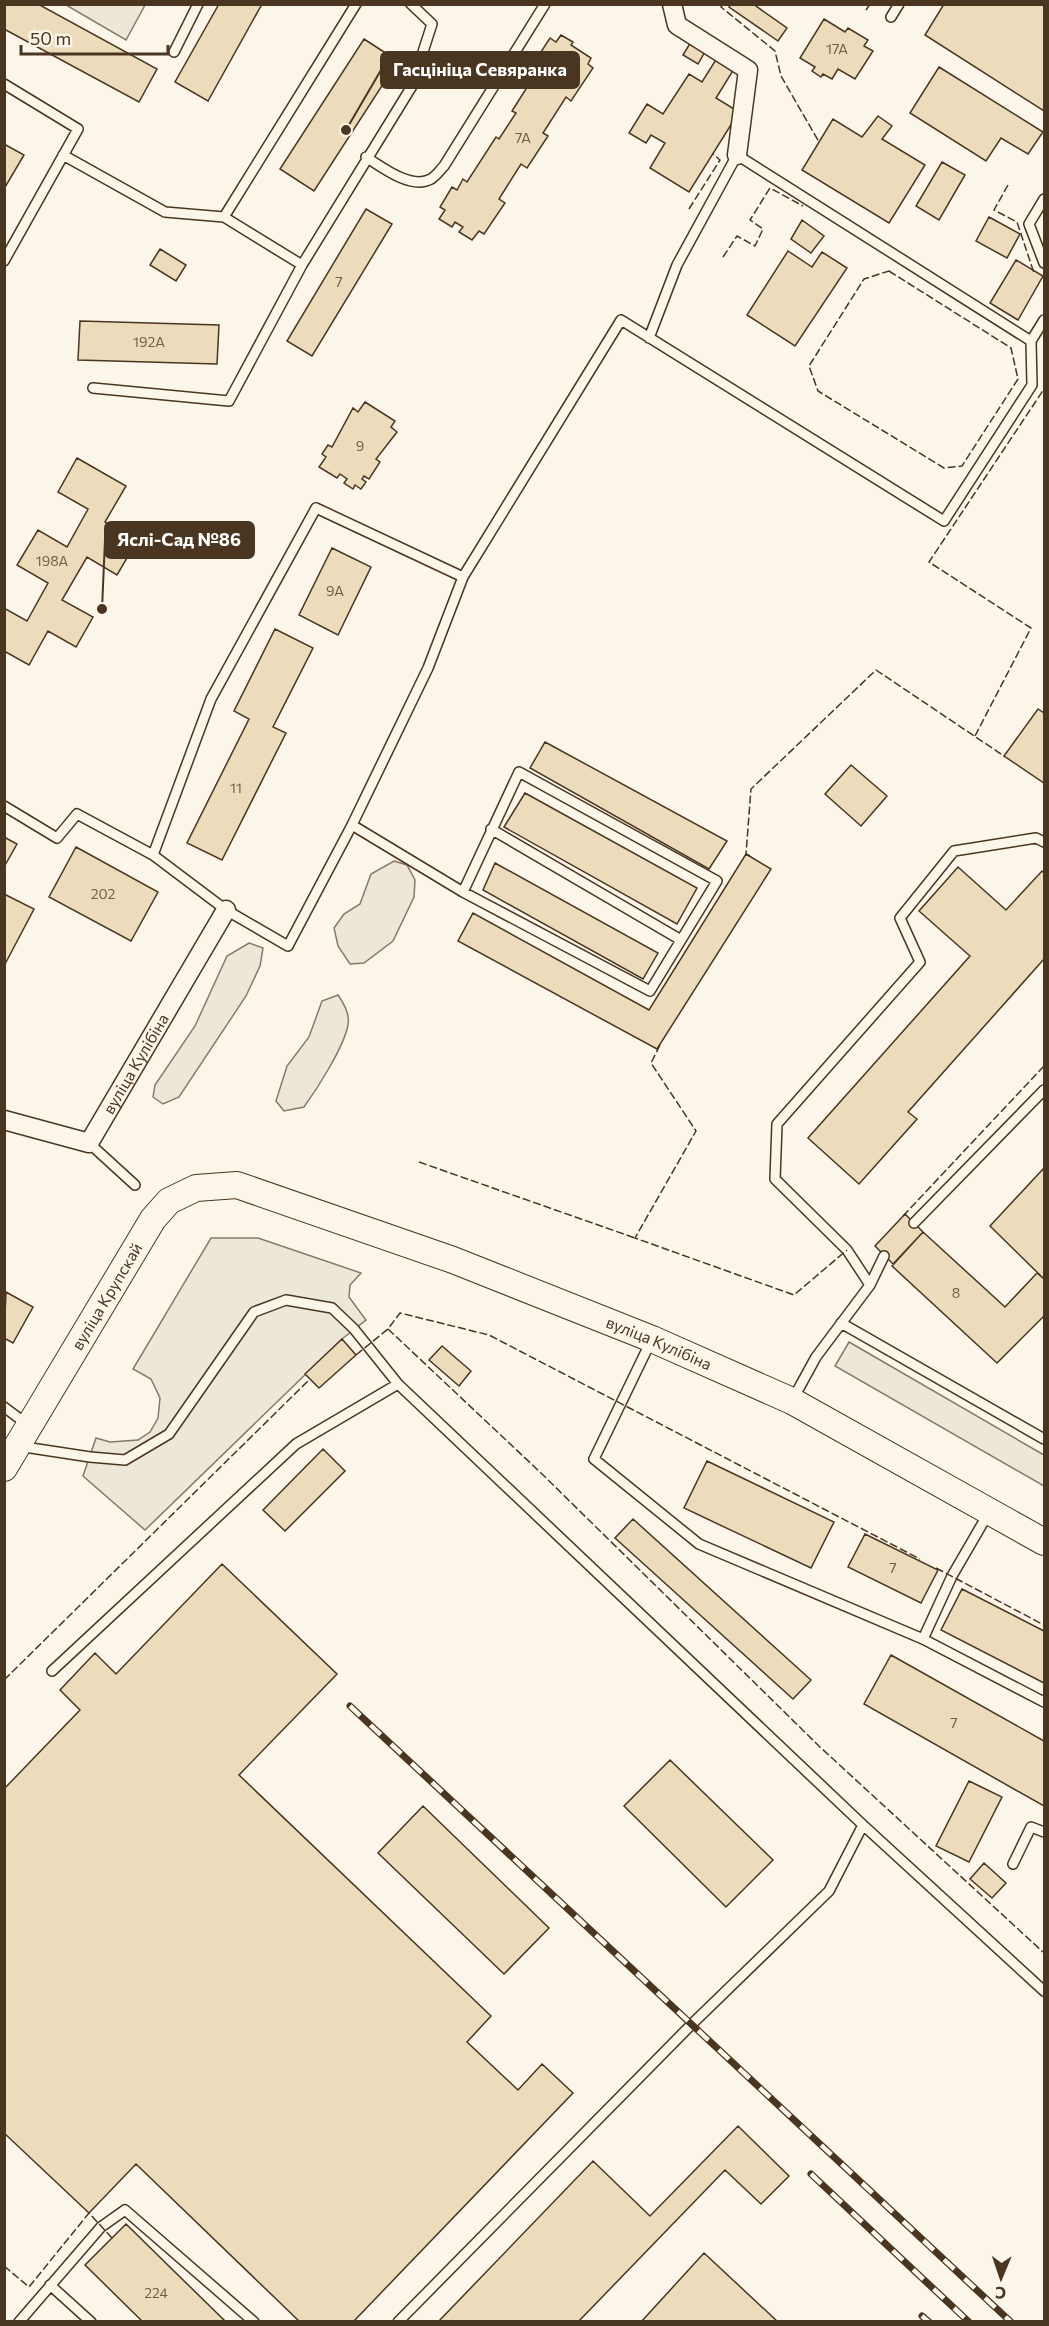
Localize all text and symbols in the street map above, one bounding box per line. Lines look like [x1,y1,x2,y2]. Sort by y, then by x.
scale bar [21,18,168,56]
text: 50 m [30,27,71,49]
house number: 17А [826,40,848,57]
callout: Гасцініца Севяранка [381,52,579,88]
text: Гасцініца Севяранка [393,58,567,80]
house number: 7А [515,129,531,146]
house number: 7 [335,273,343,290]
house number: 192А [133,333,165,350]
house number: 9 [356,437,364,454]
callout: Яслі-Сад №86 [105,522,254,558]
text: Яслі-Сад №86 [117,528,241,550]
house number: 198А [36,552,68,569]
house number: 9А [326,582,344,599]
house number: 11 [230,779,242,796]
house number: 202 [91,885,116,902]
street label: вуліца Кулібіна [98,1010,172,1117]
street label: вуліца Крупскай [67,1239,146,1353]
house number: 8 [952,1284,960,1301]
street label: вуліца Кулібіна [604,1312,715,1373]
house number: 7 [889,1559,897,1576]
house number: 7 [950,1714,958,1731]
north arrow [971,2248,1031,2308]
house number: 224 [144,2284,168,2301]
text: С [995,2284,1006,2303]

